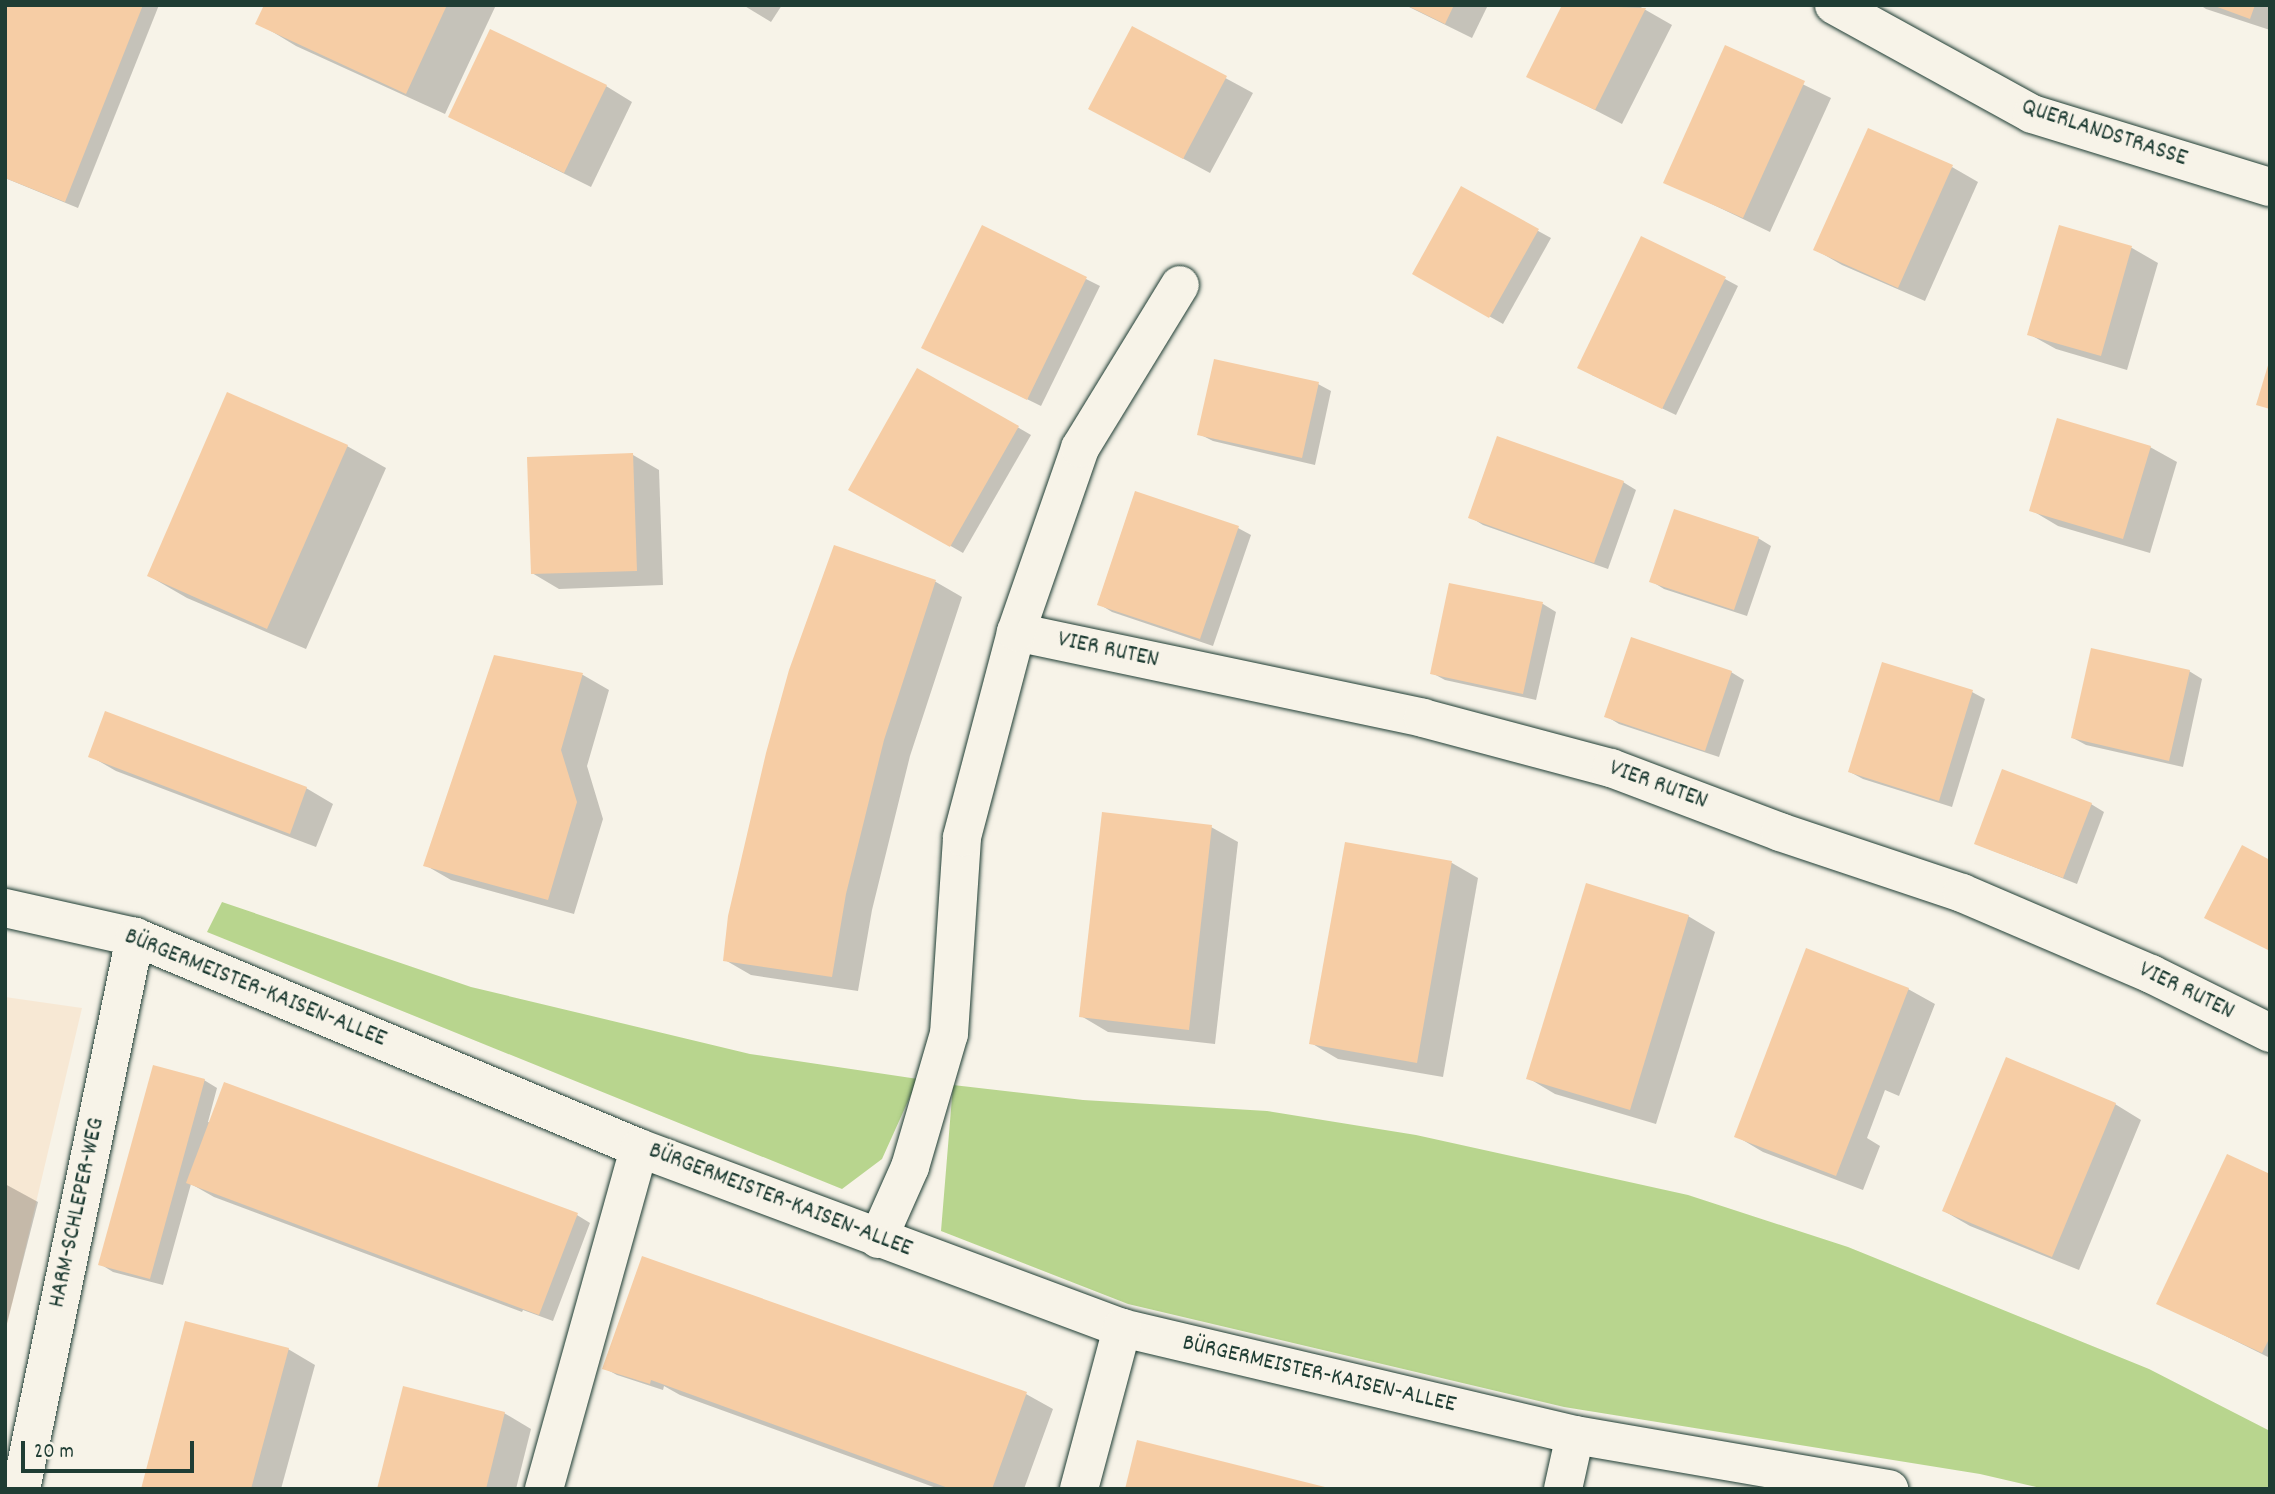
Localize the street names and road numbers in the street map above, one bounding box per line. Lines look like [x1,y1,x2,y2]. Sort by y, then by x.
street label: QUERLANDSTRASSE [2018,94,2190,174]
street label: VIER RUTEN [1055,626,1161,676]
street label: VIER RUTEN [1605,755,1711,817]
street label: BÜRGERMEISTER-KAISEN-ALLEE [120,923,390,1055]
street label: VIER RUTEN [2134,957,2238,1027]
street label: HARM-SCHLEPER-WEG [44,1115,112,1311]
street label: BÜRGERMEISTER-KAISEN-ALLEE [644,1137,916,1265]
street label: BÜRGERMEISTER-KAISEN-ALLEE [1179,1330,1459,1420]

